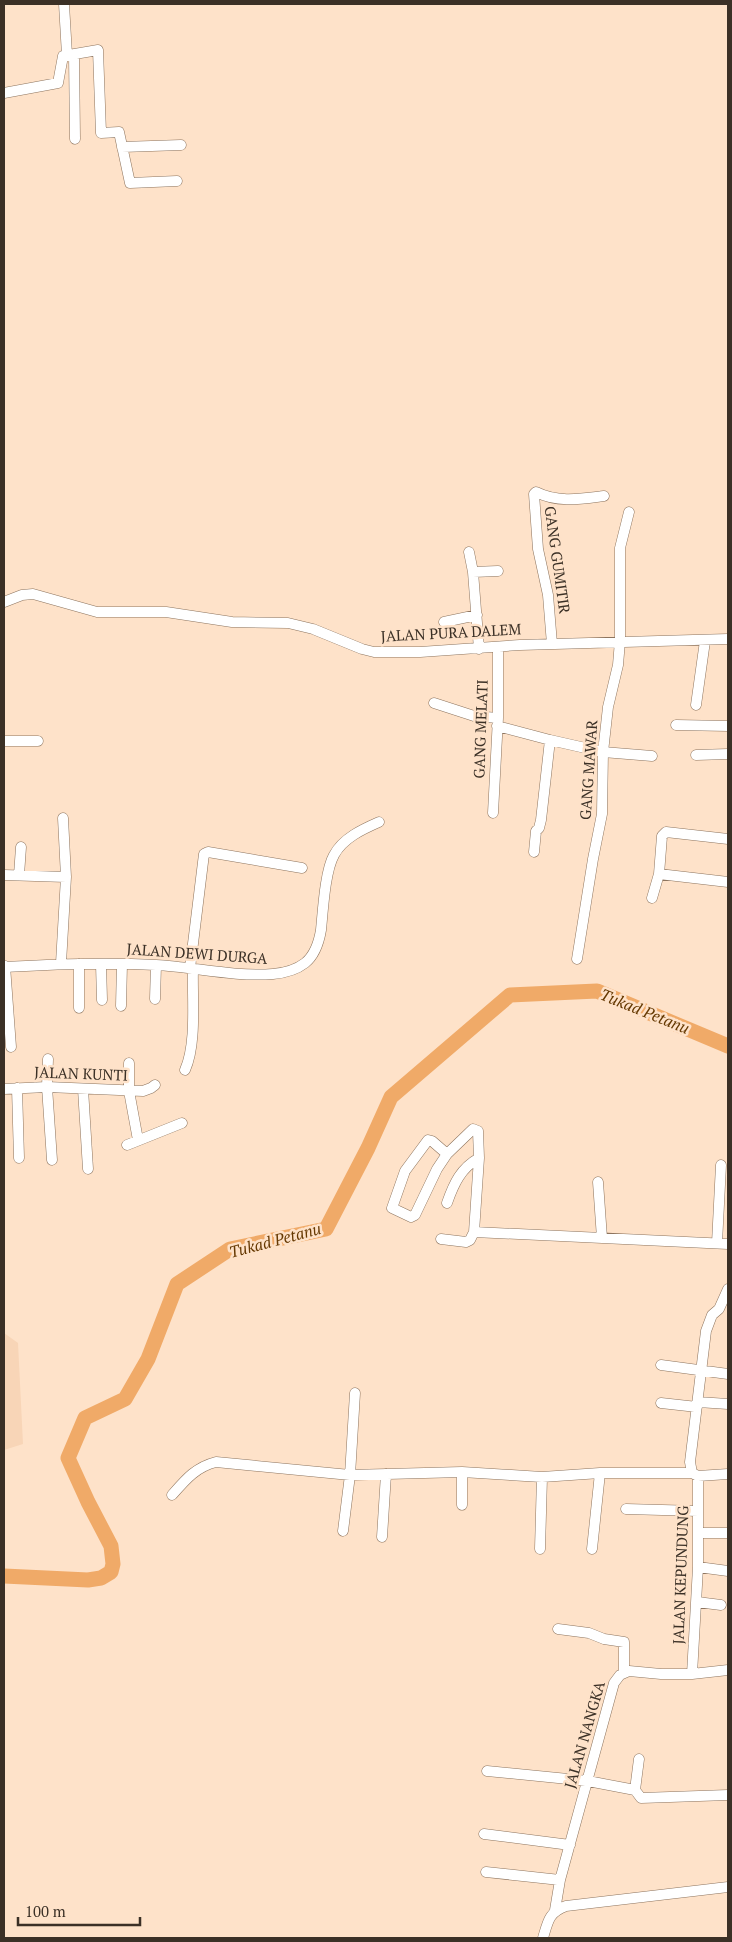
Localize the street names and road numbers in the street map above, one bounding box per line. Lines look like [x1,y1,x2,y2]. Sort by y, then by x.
street label: GANG GUMITIR [541,505,575,615]
street label: JALAN PURA DALEM [380,618,522,646]
street label: GANG MELATI [468,679,492,779]
street label: GANG MAWAR [575,719,601,820]
street label: JALAN DEWI DURGA [126,938,269,968]
street label: JALAN KUNTI [34,1061,128,1085]
street label: JALAN KEPUNDUNG [668,1505,692,1645]
street label: JALAN NANGKA [559,1678,609,1791]

